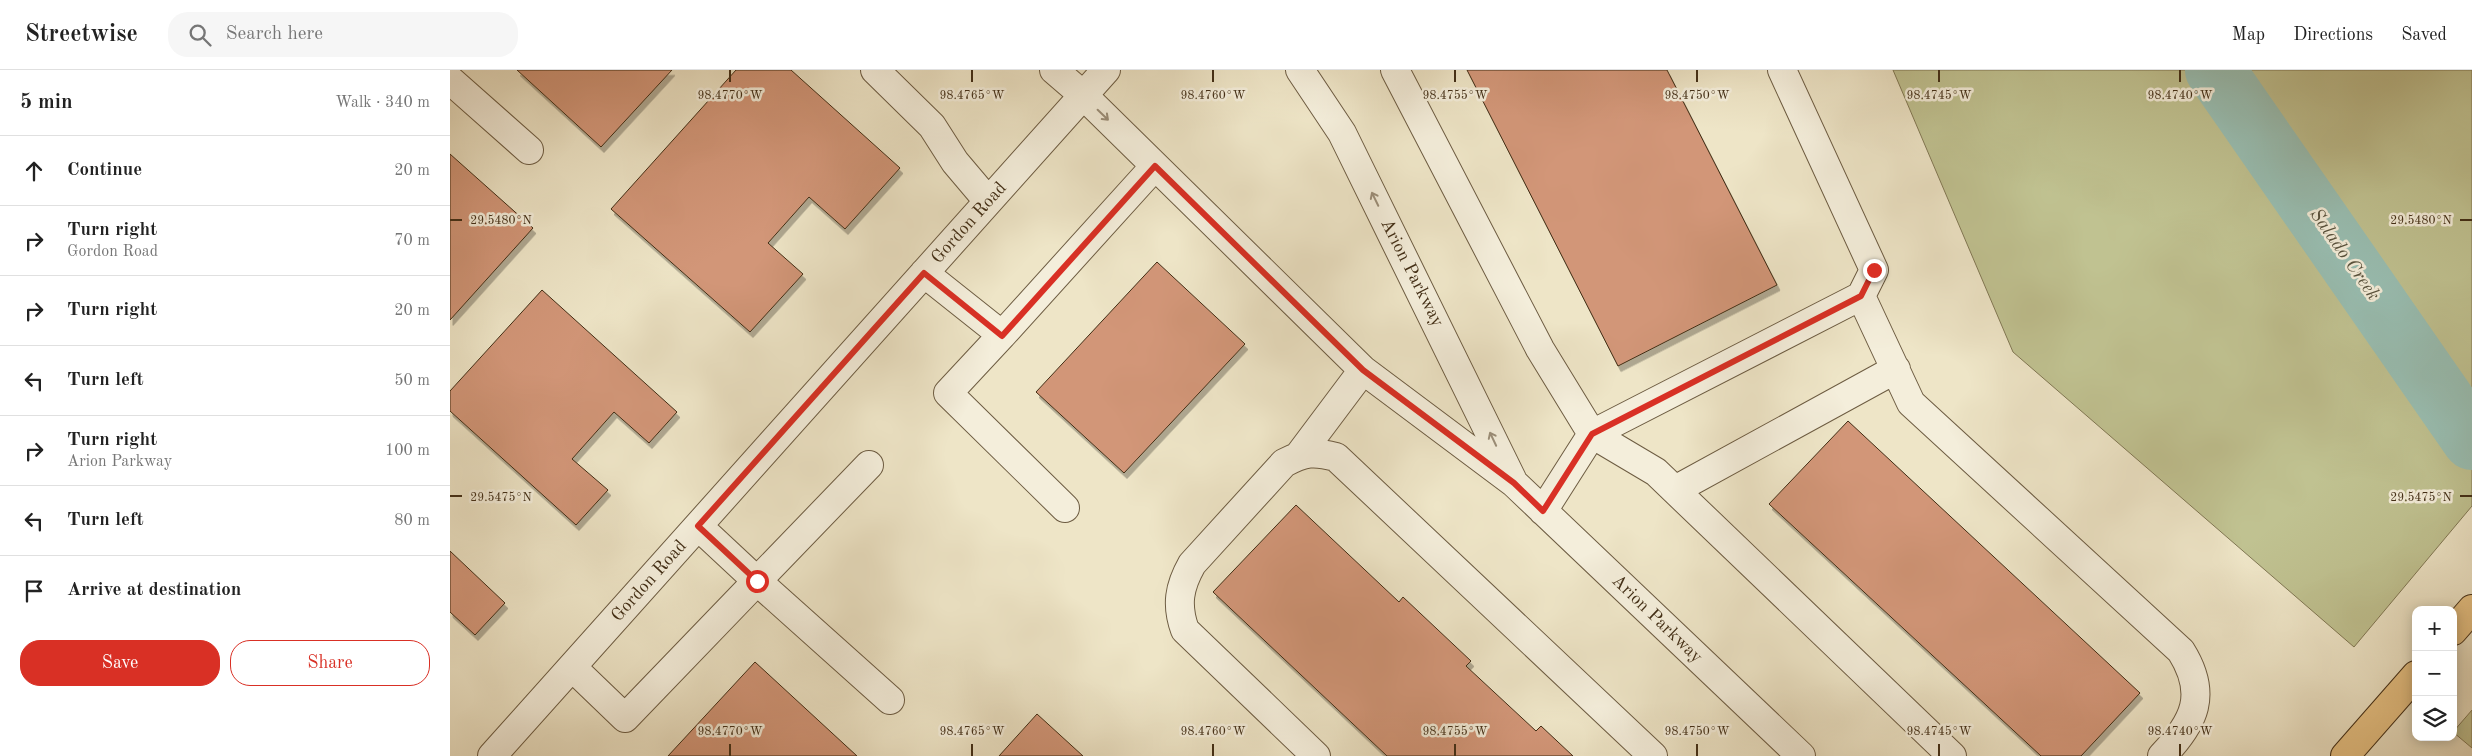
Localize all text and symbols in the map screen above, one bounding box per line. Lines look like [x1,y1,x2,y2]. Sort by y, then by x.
search box [168,12,518,57]
icon: search [186,21,214,49]
text: Streetwise [25,23,138,47]
text: Search here [226,25,323,44]
text: Map [2232,26,2265,44]
text: Directions [2293,26,2373,44]
text: Saved [2401,26,2447,44]
text: 98.4765°W [940,89,1005,102]
text: 98.4755°W [1423,89,1488,102]
text: 98.4750°W [1665,89,1730,102]
text: 98.4745°W [1907,89,1972,102]
text: 98.4770°W [698,90,763,102]
text: 98.4760°W [1181,90,1246,102]
text: 98.4740°W [2148,90,2213,102]
text: 5 min [20,92,73,113]
text: Walk · 340 m [335,95,430,111]
one-way arrow [1096,109,1109,121]
icon: ahead [20,157,48,185]
text: Continue [67,161,142,180]
text: 20 m [394,163,430,179]
street label: Gordon Road [928,179,1010,267]
one-way arrow [1370,192,1379,207]
water label: Salado Creek [2305,205,2383,305]
text: 29.5480°N [470,214,532,227]
text: 29.5480°N [2390,214,2452,227]
street label: Arion Parkway [1377,216,1447,330]
text: Turn right [67,221,157,240]
icon: right [20,227,48,255]
text: 70 m [394,233,430,249]
text: Gordon Road [67,244,158,260]
route end [1863,259,1886,282]
icon: right [20,297,48,325]
text: Turn right [67,301,157,320]
text: 20 m [394,303,430,319]
icon: left [20,367,48,395]
text: Turn left [67,371,144,390]
text: 50 m [394,373,430,389]
text: Turn right [67,431,157,450]
one-way arrow [1488,431,1498,446]
icon: right [20,437,48,465]
text: 100 m [385,443,430,459]
text: Arion Parkway [67,454,172,470]
text: 29.5475°N [470,491,532,504]
text: 29.5475°N [2390,491,2452,504]
icon: left [20,507,48,535]
text: Turn left [67,511,144,530]
text: 80 m [394,513,430,529]
street label: Gordon Road [608,537,690,625]
route start [746,570,769,593]
street label: Arion Parkway [1608,571,1706,667]
icon: arrive [20,577,48,605]
text: Arrive at destination [67,581,241,600]
map controls [2412,606,2457,741]
button: + [2412,606,2457,651]
button: Save [20,640,220,686]
button: Share [230,640,430,686]
button: − [2412,651,2457,696]
button: layers [2412,696,2457,741]
text: 98.4765°W [940,725,1005,738]
text: 98.4755°W [1423,725,1488,738]
text: 98.4750°W [1665,725,1730,738]
text: 98.4745°W [1907,725,1972,738]
text: 98.4770°W [698,726,763,738]
text: 98.4760°W [1181,726,1246,738]
text: 98.4740°W [2148,726,2213,738]

